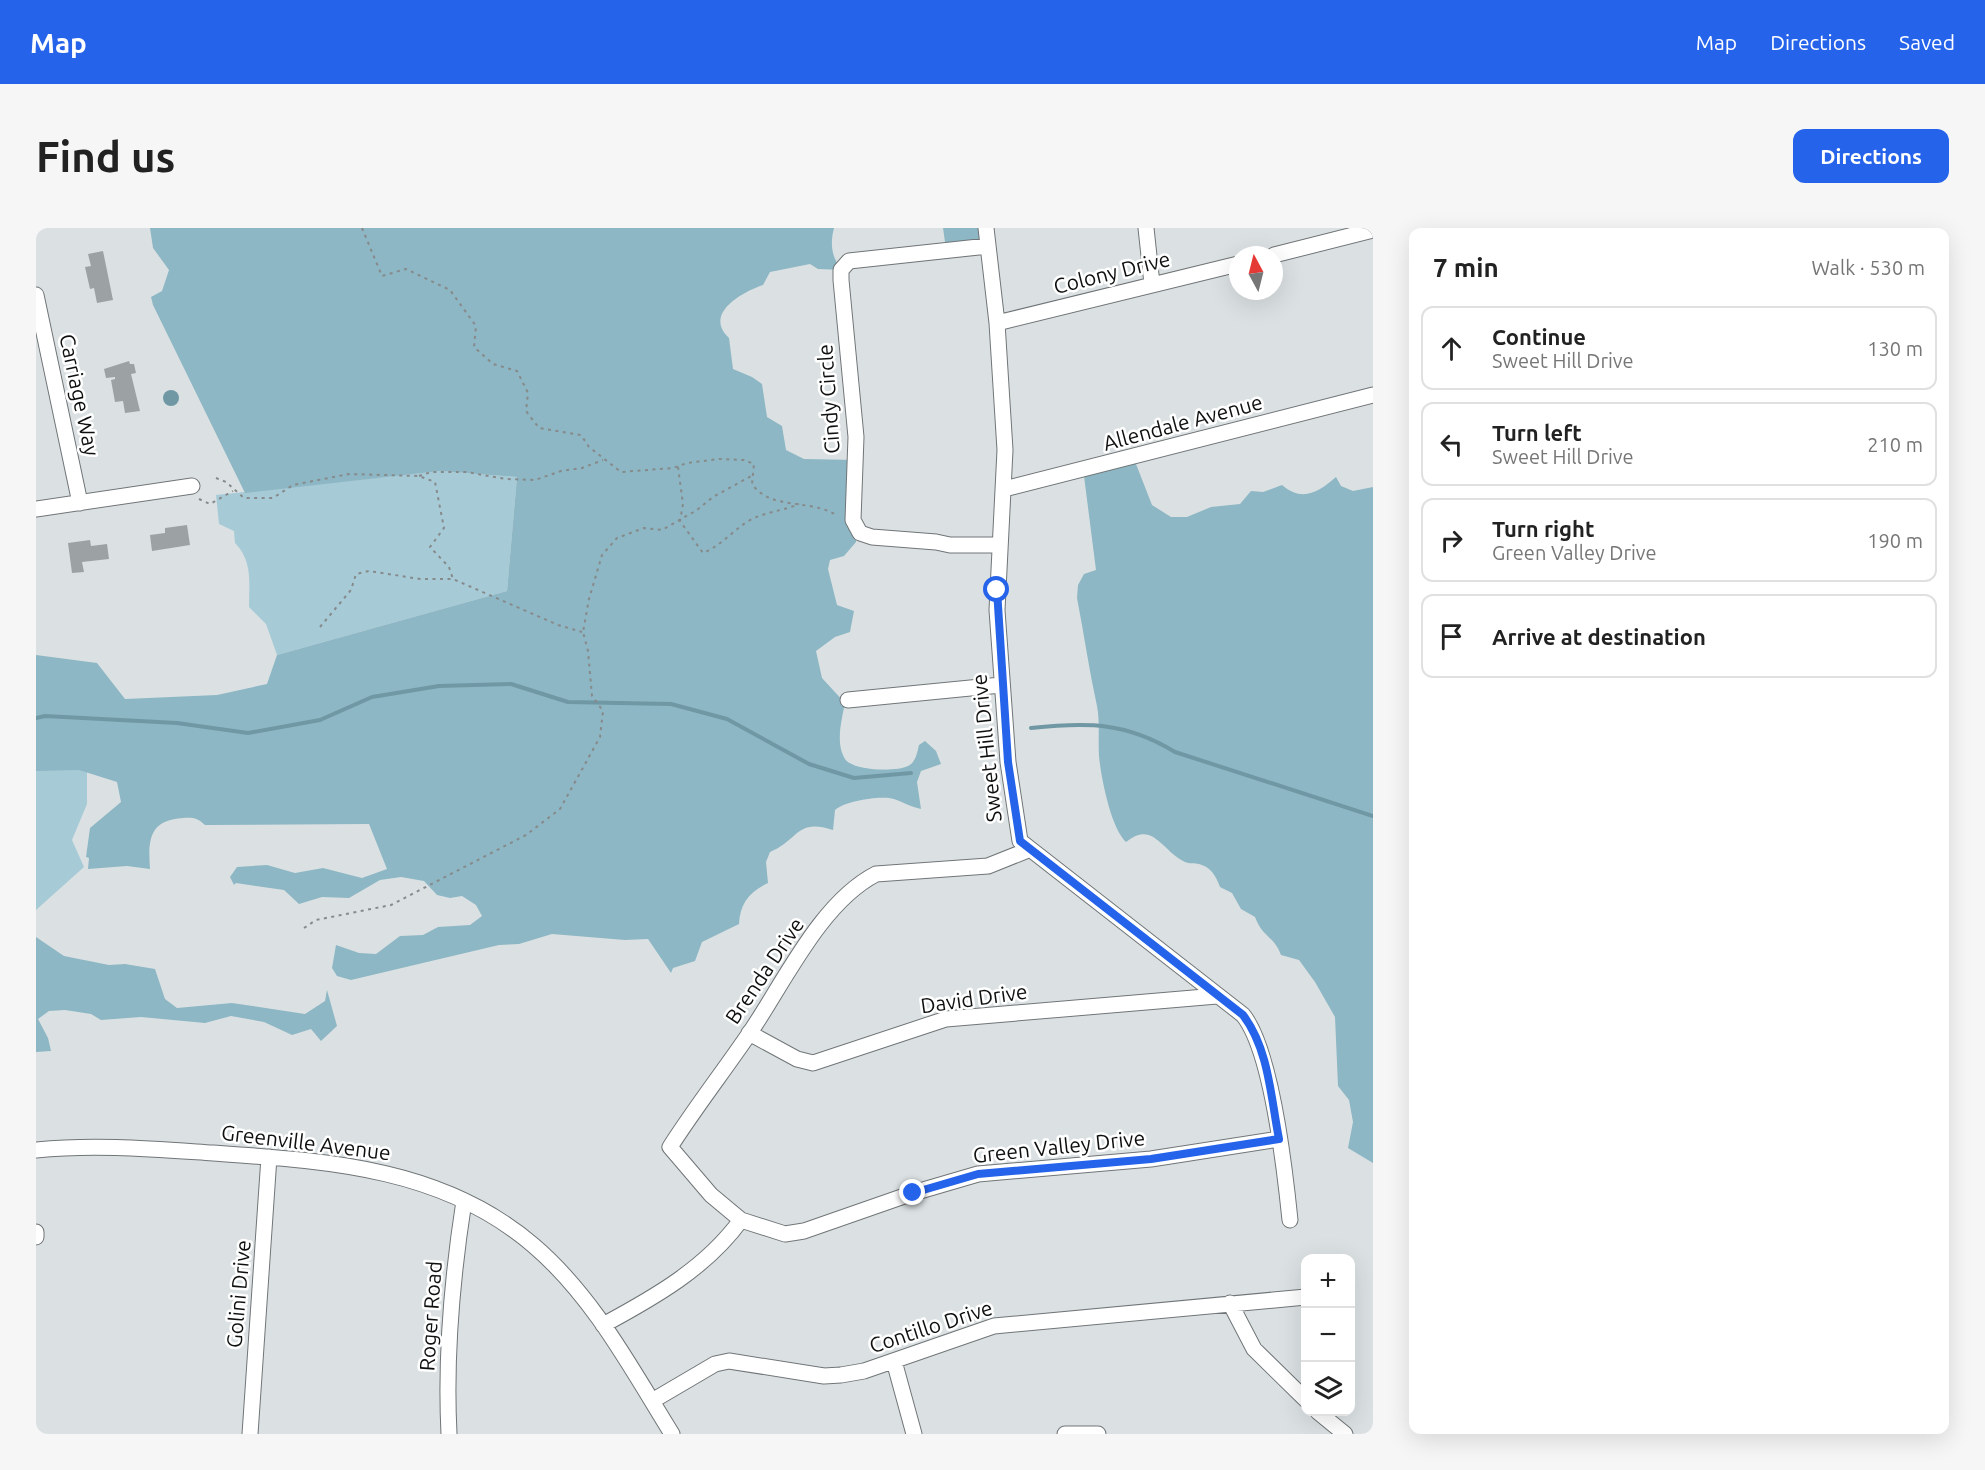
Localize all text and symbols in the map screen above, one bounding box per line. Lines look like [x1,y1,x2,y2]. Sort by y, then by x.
text: Map [30,27,87,58]
text: Map [1696,30,1737,54]
text: Directions [1770,30,1866,54]
text: Saved [1899,30,1955,54]
button: Directions [1793,129,1949,183]
text: Find us [36,133,175,180]
street label: Colony Drive [1051,246,1173,298]
north arrow [1229,246,1283,300]
text: 7 min [1433,253,1499,282]
text: Walk · 530 m [1812,256,1925,279]
text: Continue [1492,324,1586,349]
street label: Carriage Way [55,332,105,458]
icon: ahead [1435,332,1468,365]
text: 130 m [1867,337,1923,360]
street label: Cindy Circle [812,343,844,455]
text: Sweet Hill Drive [1492,349,1634,372]
street label: Allendale Avenue [1100,389,1265,455]
text: Turn left [1492,420,1582,445]
icon: left [1435,428,1468,461]
text: 210 m [1867,433,1923,456]
text: Sweet Hill Drive [1492,445,1634,468]
text: Turn right [1492,516,1594,541]
icon: right [1435,524,1468,557]
text: 190 m [1867,529,1923,552]
text: Green Valley Drive [1492,541,1657,564]
route start [983,576,1009,602]
icon: arrive [1435,620,1468,653]
text: Arrive at destination [1492,624,1706,649]
street label: Sweet Hill Drive [966,673,1006,823]
street label: Brenda Drive [720,913,808,1028]
street label: David Drive [919,979,1029,1017]
street label: Greenville Avenue [220,1120,392,1164]
street label: Green Valley Drive [972,1125,1146,1167]
route end [899,1179,925,1205]
street label: Golini Drive [221,1239,255,1349]
map controls [1301,1254,1355,1416]
button: + [1301,1254,1355,1308]
street label: Roger Road [414,1260,446,1372]
street label: Contillo Drive [866,1295,995,1357]
button: − [1301,1308,1355,1362]
button: layers [1301,1362,1355,1416]

